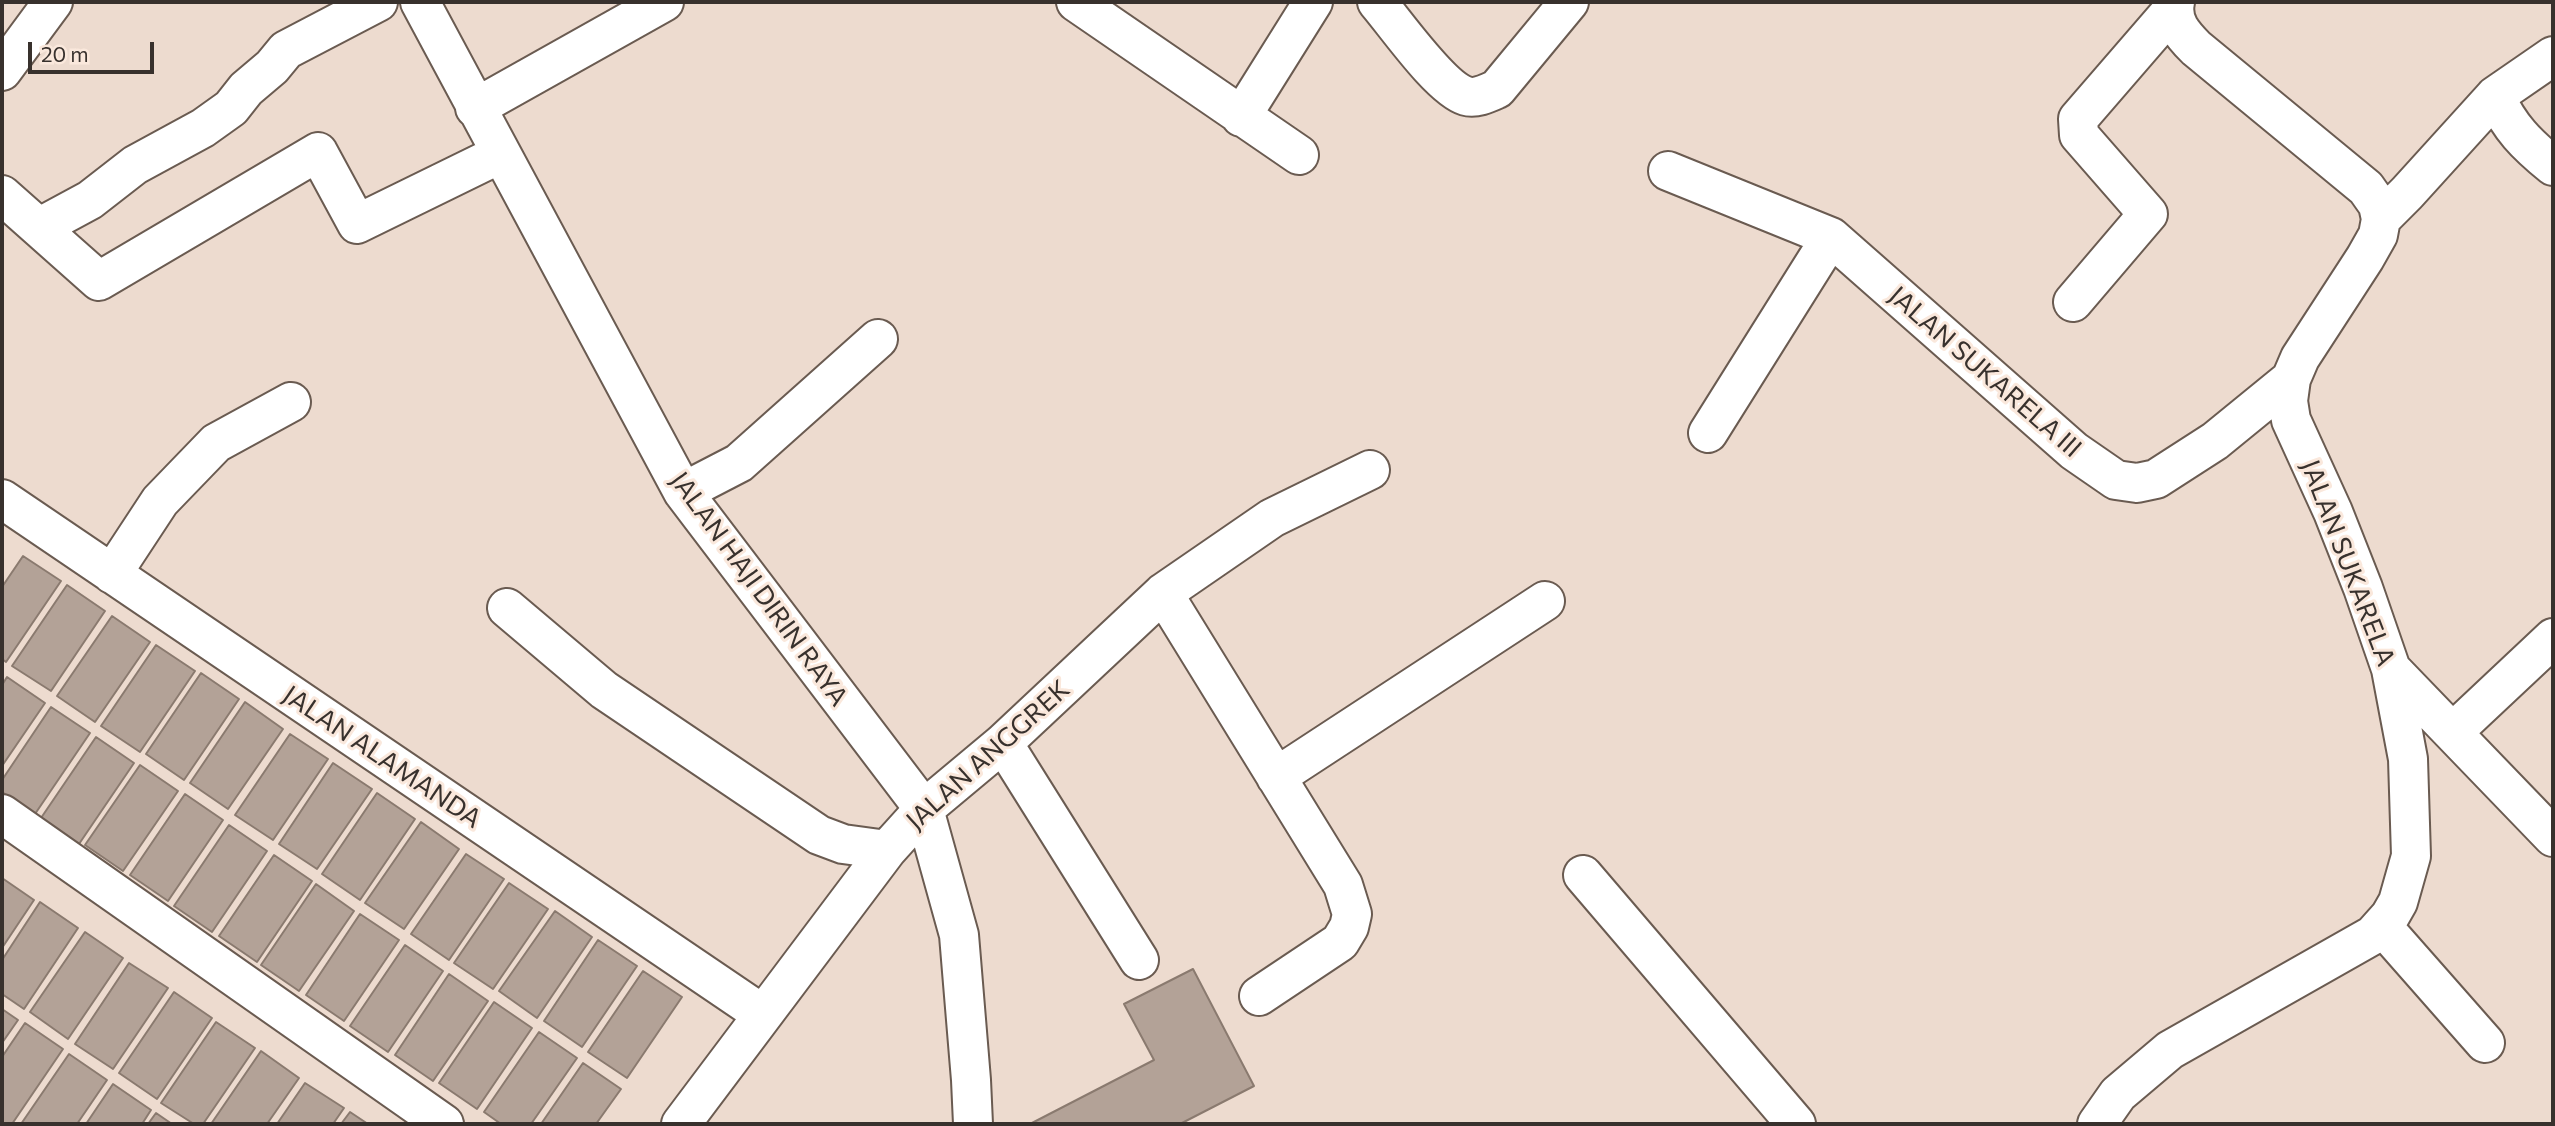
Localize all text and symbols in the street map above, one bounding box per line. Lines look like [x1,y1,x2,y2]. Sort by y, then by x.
scale bar [32,28,158,72]
text: 20 m [41,41,89,66]
street label: JALAN SUKARELA III [1882,280,2088,464]
street label: JALAN SUKARELA [2294,456,2402,670]
street label: JALAN HAJI DIRIN RAYA [664,466,854,712]
street label: JALAN ANGGREK [900,674,1076,836]
street label: JALAN ALAMANDA [277,679,487,835]

